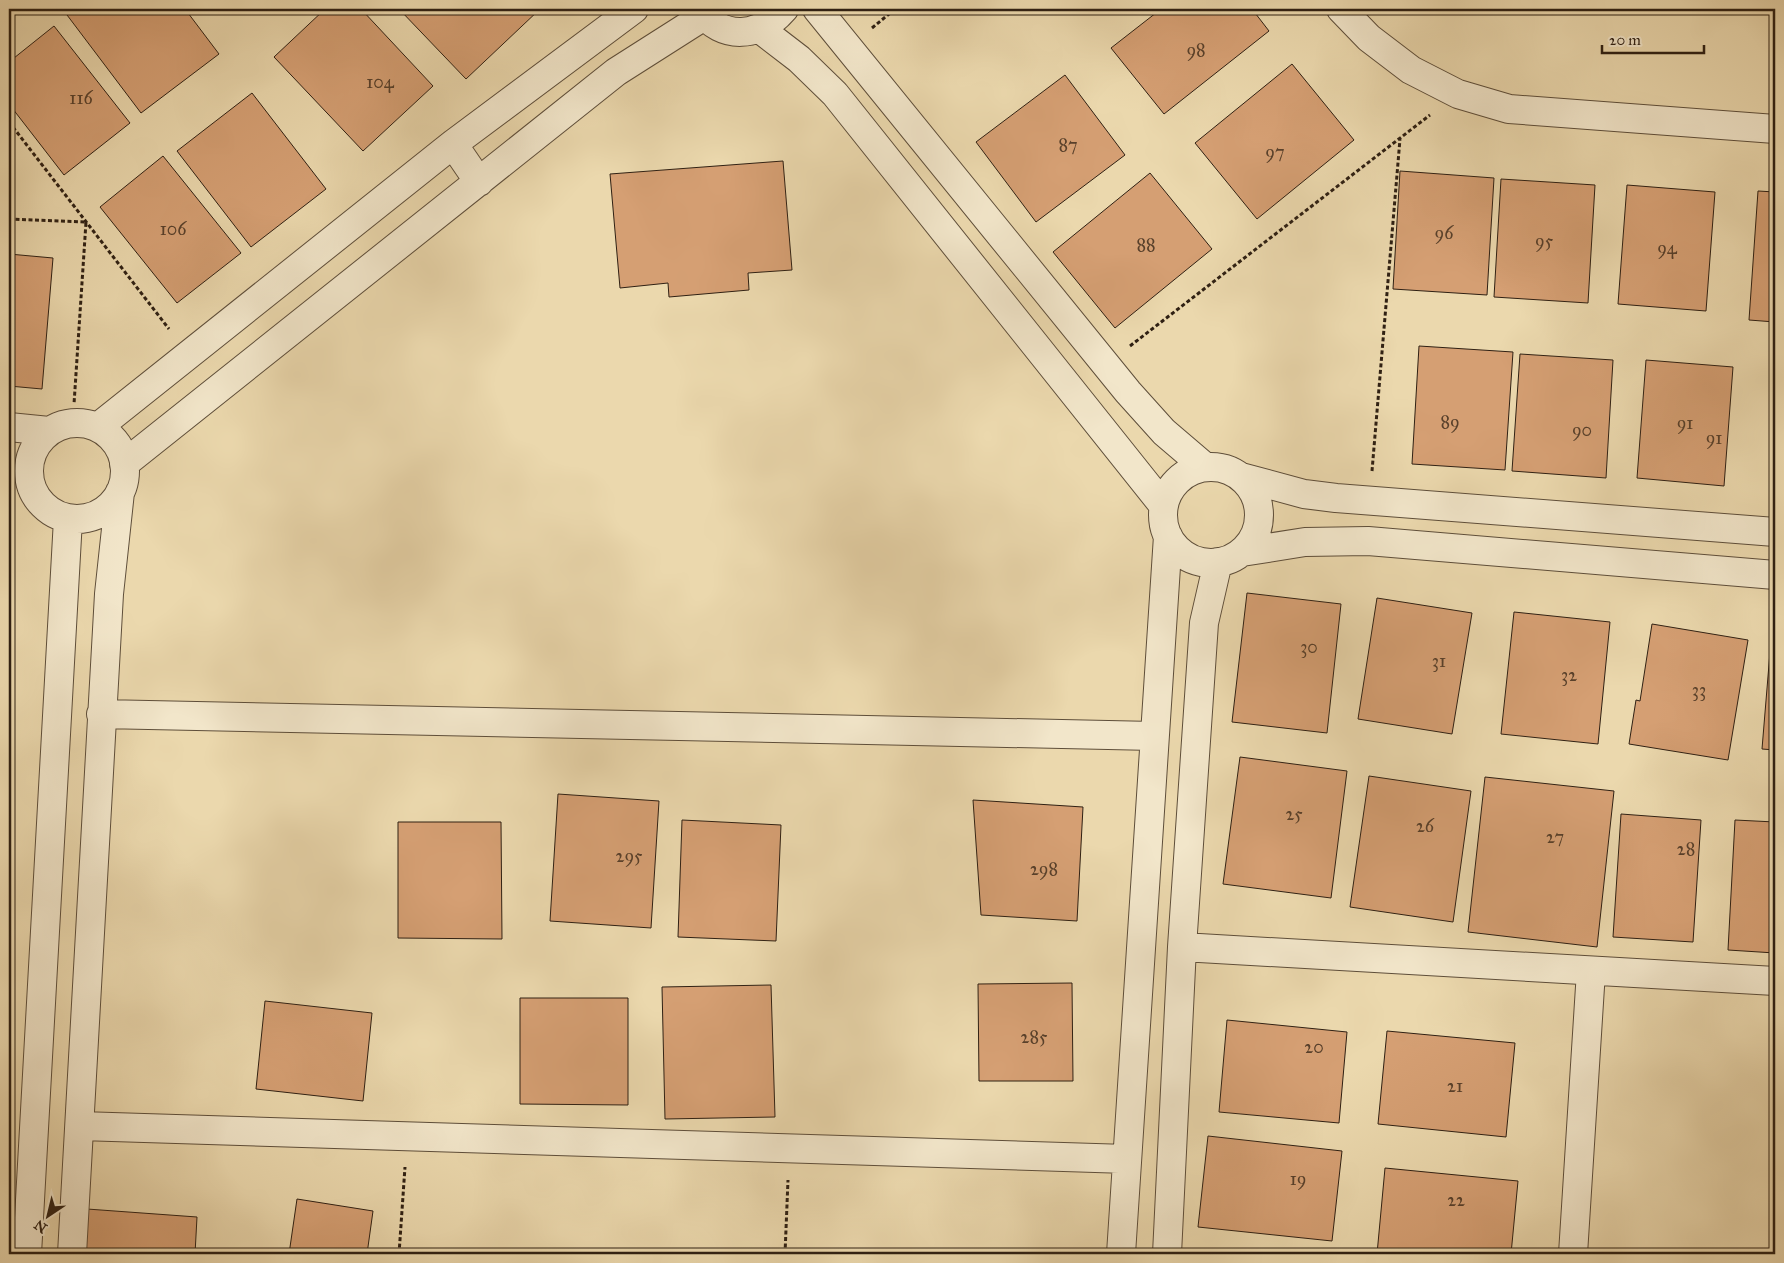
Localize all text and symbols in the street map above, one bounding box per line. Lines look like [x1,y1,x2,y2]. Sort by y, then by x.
scale bar [1602,22,1704,54]
text: 20 m [1609,31,1641,49]
house number: 98 [1186,39,1206,61]
house number: 104 [366,71,395,93]
house number: 116 [69,87,93,109]
house number: 87 [1058,134,1078,156]
house number: 97 [1265,141,1285,163]
house number: 106 [160,218,187,240]
house number: 96 [1435,222,1454,244]
house number: 95 [1535,230,1554,252]
house number: 88 [1136,234,1156,256]
house number: 94 [1657,237,1678,259]
house number: 89 [1440,411,1460,433]
house number: 91 [1677,412,1693,434]
house number: 90 [1572,419,1592,441]
house number: 91 [1706,427,1722,449]
house number: 30 [1300,636,1318,658]
house number: 31 [1432,650,1446,672]
house number: 32 [1561,664,1577,686]
house number: 33 [1692,679,1706,701]
house number: 25 [1285,803,1303,825]
house number: 26 [1416,815,1435,837]
house number: 27 [1546,826,1564,848]
house number: 28 [1677,838,1695,860]
house number: 295 [616,845,643,867]
house number: 298 [1030,858,1058,880]
house number: 285 [1021,1026,1048,1048]
house number: 20 [1304,1036,1324,1058]
house number: 21 [1447,1075,1463,1097]
house number: 19 [1290,1168,1306,1190]
house number: 22 [1447,1189,1465,1211]
north arrow [22,1190,72,1240]
text: N [31,1216,51,1237]

